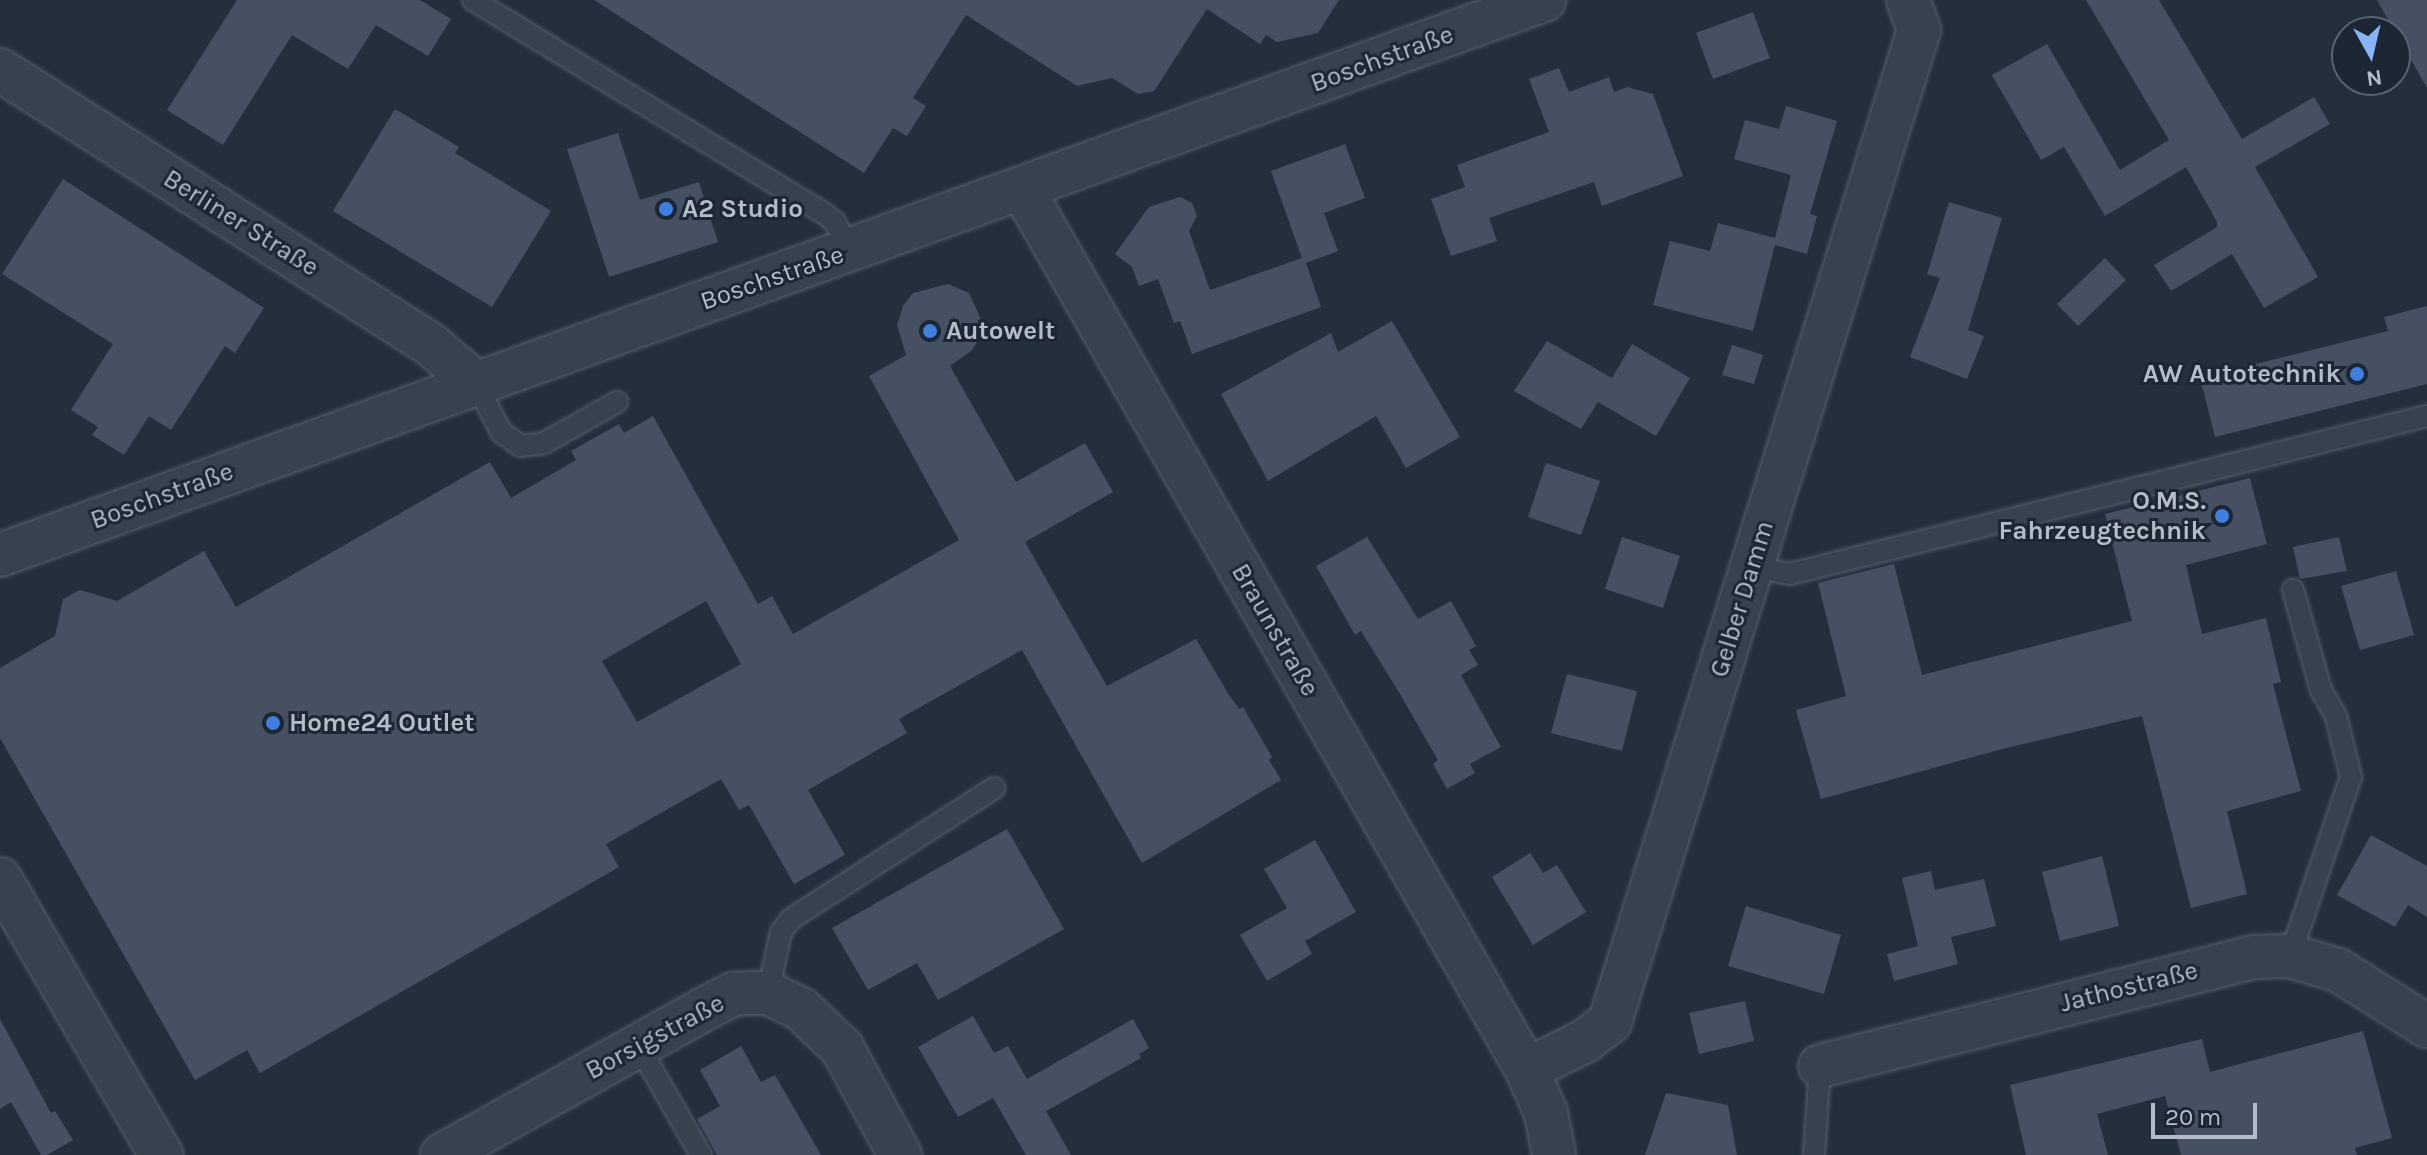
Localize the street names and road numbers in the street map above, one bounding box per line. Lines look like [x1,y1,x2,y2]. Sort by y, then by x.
street label: Boschstraße [1306,19,1458,99]
street label: Berliner Straße [158,163,324,283]
street label: Boschstraße [696,239,848,317]
street label: Boschstraße [86,456,238,536]
street label: Gelber Damm [1703,517,1781,681]
street label: Braunstraße [1225,558,1325,702]
street label: Jathostraße [2057,955,2201,1019]
street label: Borsigstraße [580,987,730,1087]

